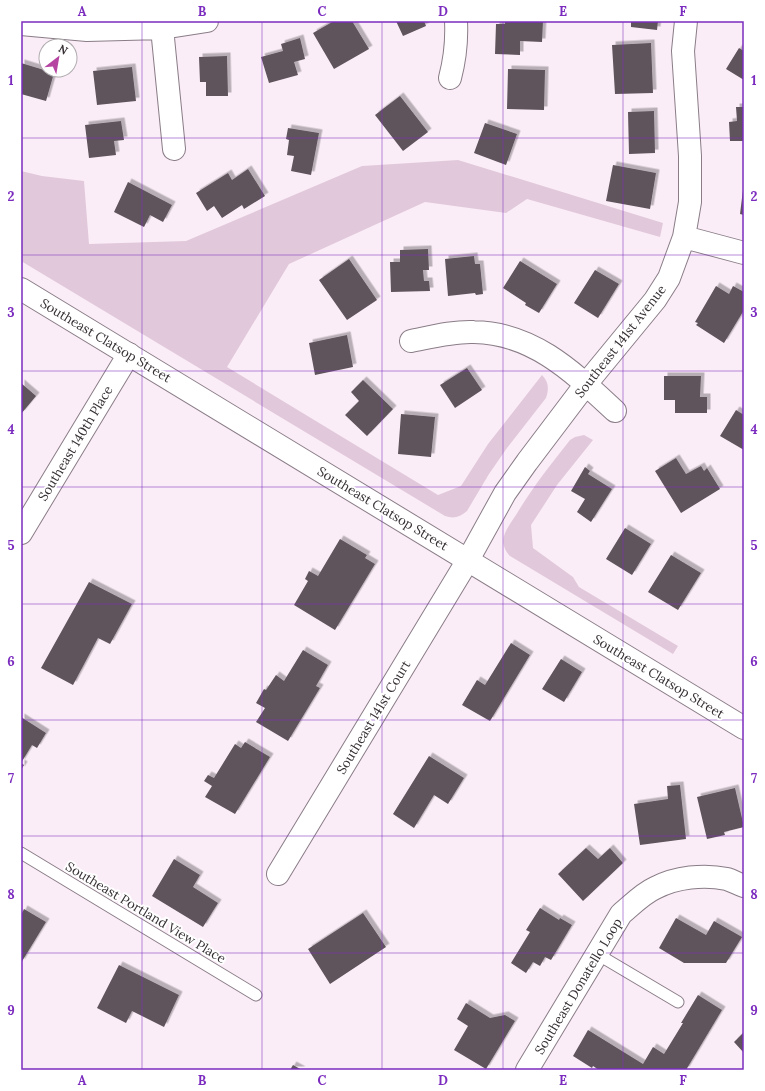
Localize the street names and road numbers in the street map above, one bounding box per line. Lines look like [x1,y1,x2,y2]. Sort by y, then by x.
street label: Southeast 141st Avenue [571,281,670,401]
street label: Southeast Clatsop Street [37,295,174,386]
street label: Southeast 140th Place [34,382,117,504]
street label: Southeast Clatsop Street [314,463,451,554]
street label: Southeast Clatsop Street [590,631,727,722]
street label: Southeast 141st Court [333,657,414,777]
street label: Southeast Portland View Place [63,858,229,967]
street label: Southeast Donatello Loop [531,915,626,1058]

